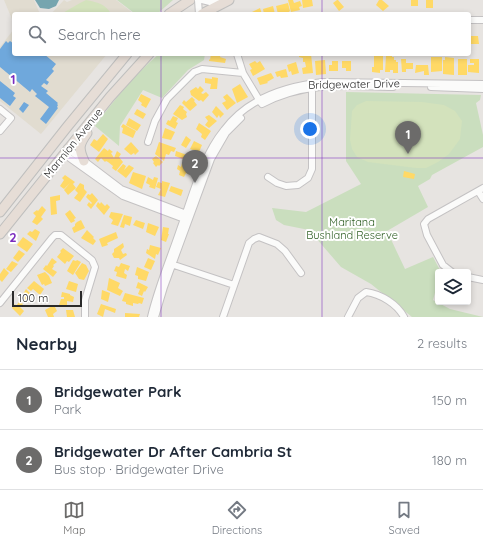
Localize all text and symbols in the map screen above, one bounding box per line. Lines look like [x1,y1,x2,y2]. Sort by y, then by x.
search box [12,12,471,56]
icon: search [26,23,48,45]
text: Search here [58,25,141,44]
text: 1 [10,71,16,87]
street label: Bridgewater Drive [308,76,400,92]
street label: Marmion Avenue [40,105,106,181]
your location [300,119,320,139]
pin: 1 [395,121,421,154]
pin: 2 [182,150,208,183]
park label: Maritana Bushland Reserve [306,215,398,242]
text: 2 [9,229,17,245]
map controls [435,269,471,305]
button: layers [435,269,471,305]
scale bar [12,289,82,308]
text: 100 m [18,291,48,305]
text: Nearby [16,333,77,354]
text: 2 results [417,335,467,351]
text: Bridgewater Park [54,382,181,401]
text: 1 [26,392,32,408]
text: 150 m [432,392,467,408]
text: Park [54,401,82,417]
text: Bridgewater Dr After Cambria St [54,442,292,461]
text: 2 [25,452,33,468]
text: 180 m [432,452,467,468]
text: Bus stop · Bridgewater Drive [54,461,224,477]
tab: Map [63,499,86,537]
tab: Directions [212,499,262,537]
tab: Saved [388,499,420,537]

